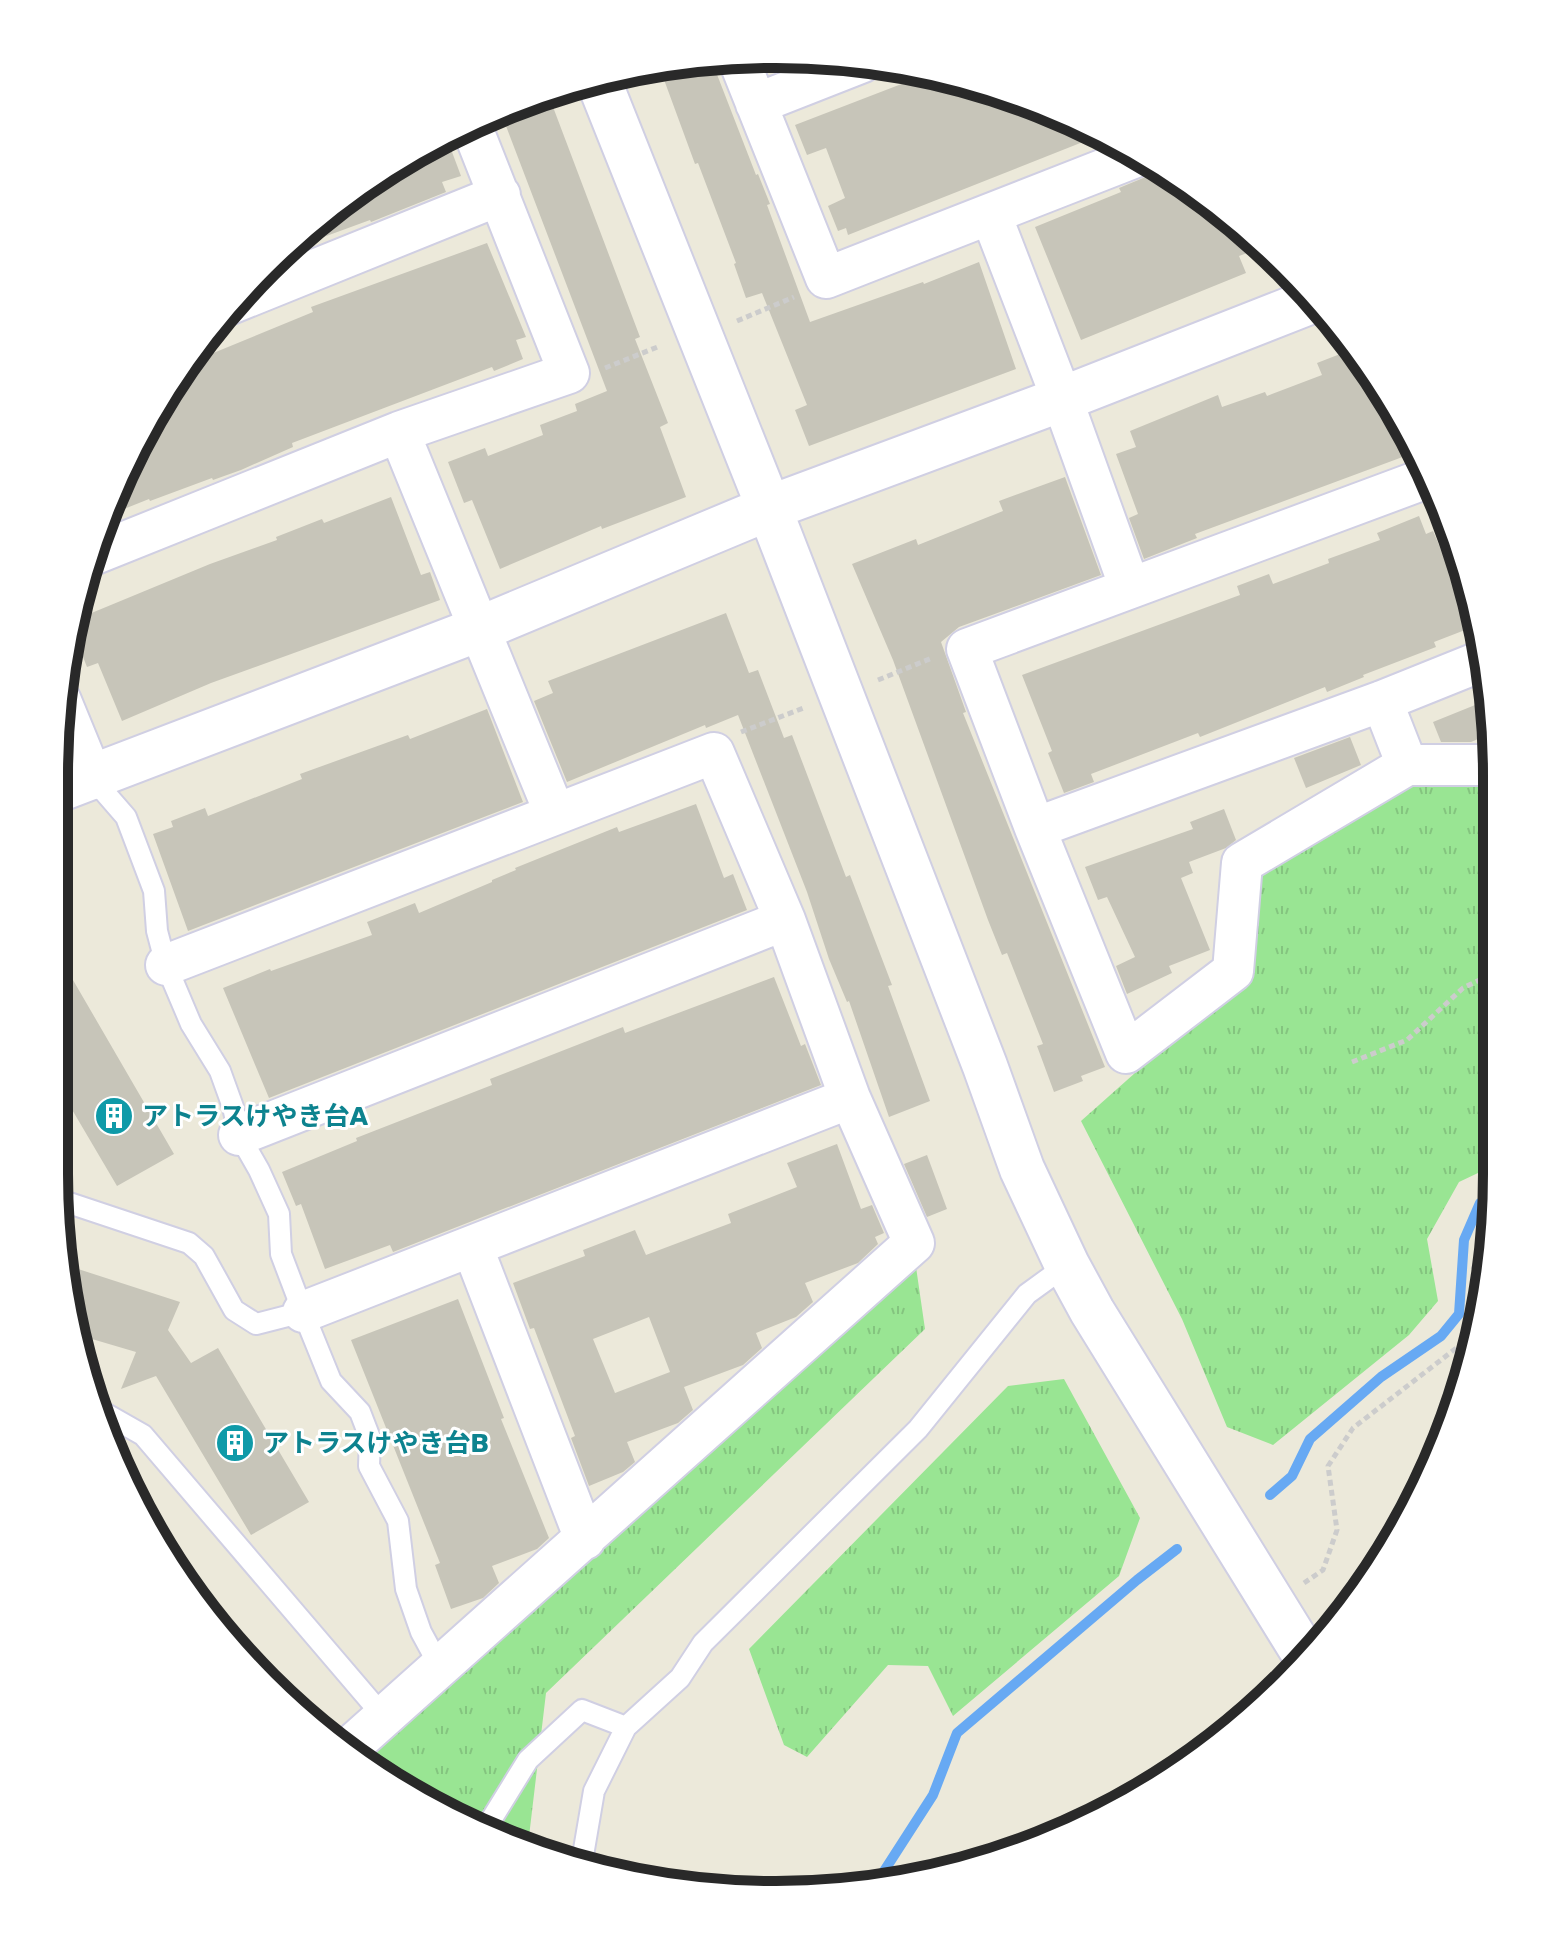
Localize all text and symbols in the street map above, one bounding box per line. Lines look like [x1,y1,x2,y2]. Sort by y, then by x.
building icon: アトラスけやき台A [93,1095,135,1137]
place label: アトラスけやき台A [142,1101,368,1132]
building icon: アトラスけやき台B [214,1422,256,1464]
place label: アトラスけやき台B [263,1428,489,1459]

